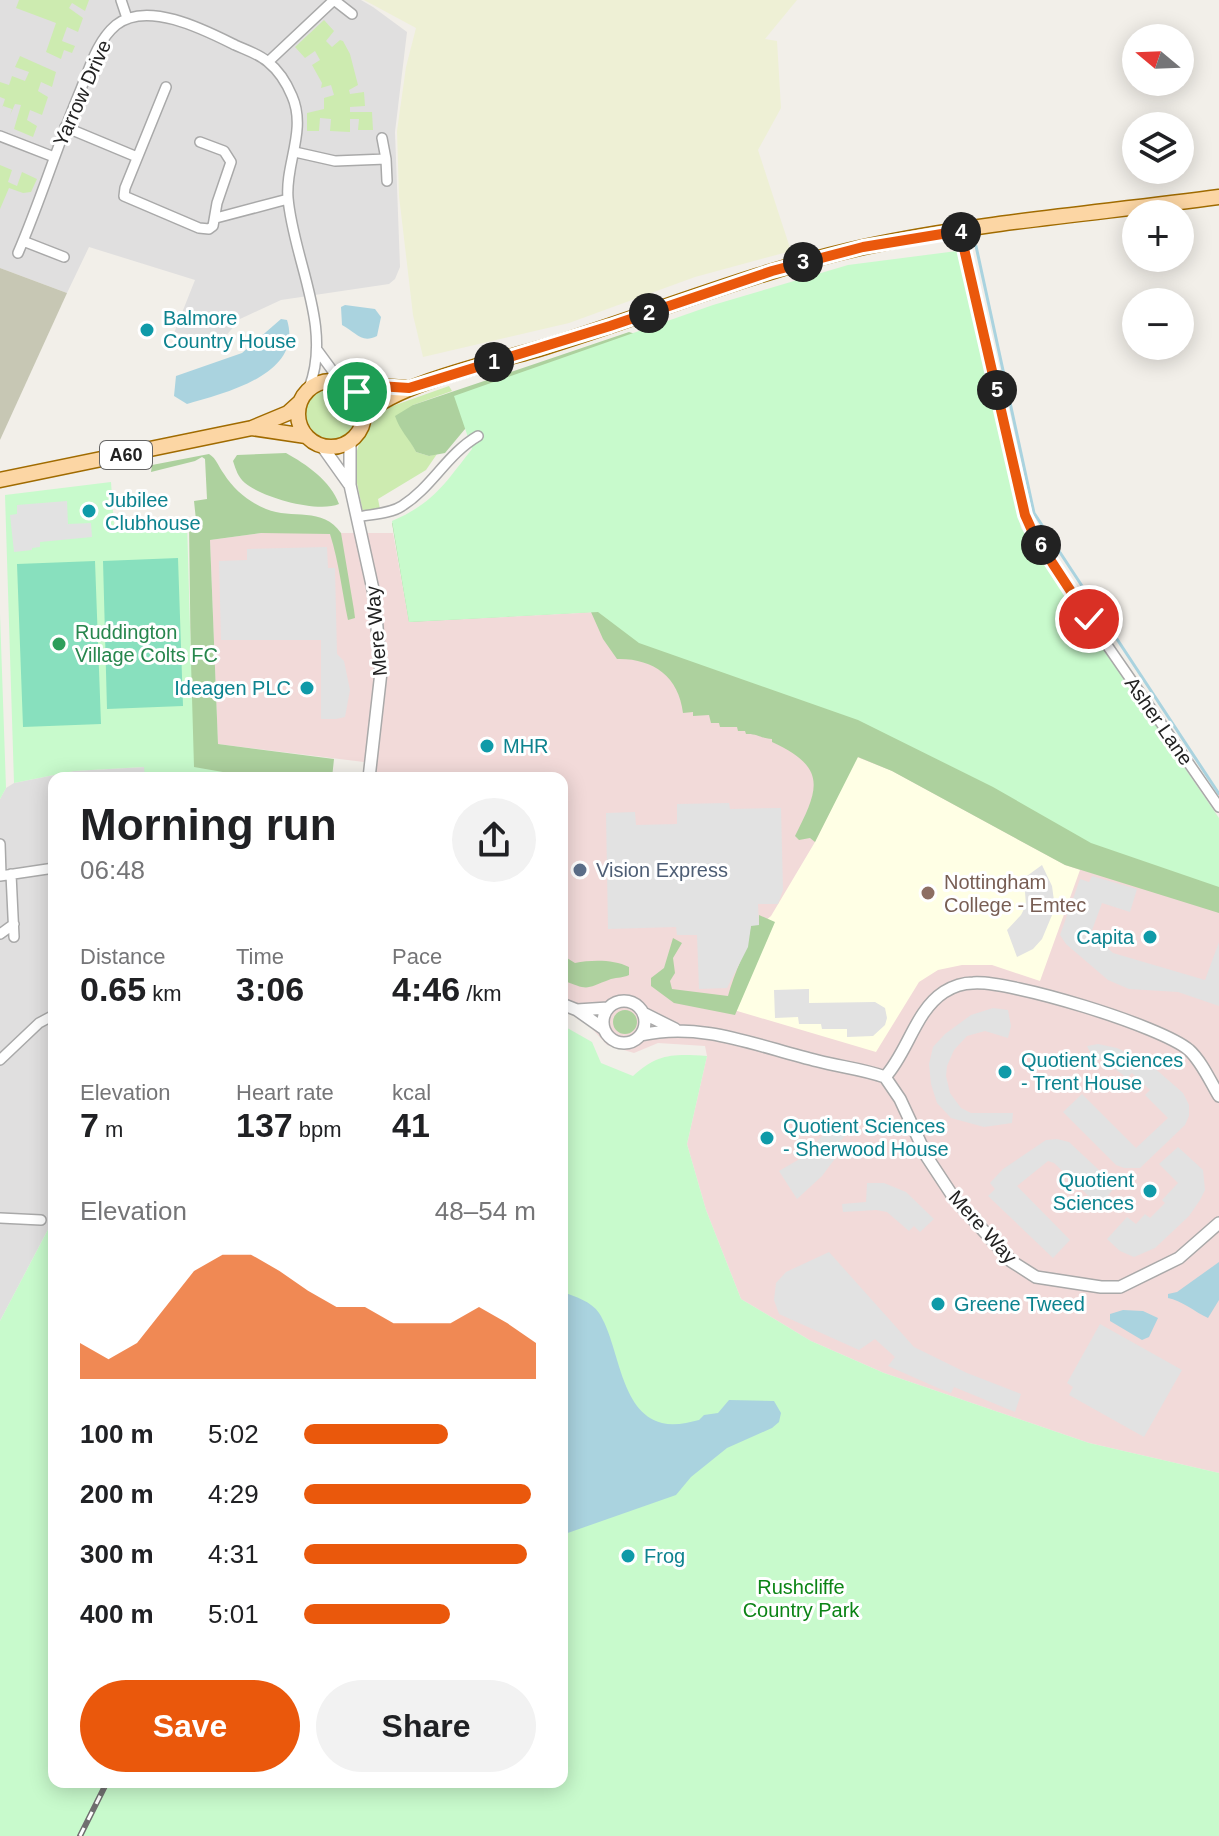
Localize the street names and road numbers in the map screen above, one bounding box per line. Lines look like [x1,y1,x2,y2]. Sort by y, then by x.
street label: Yarrow Drive [49,36,115,150]
road number: A60 [100,441,152,469]
street label: Mere Way [361,585,391,677]
street label: Asher Lane [1121,673,1197,769]
street label: Mere Way [945,1186,1021,1268]

